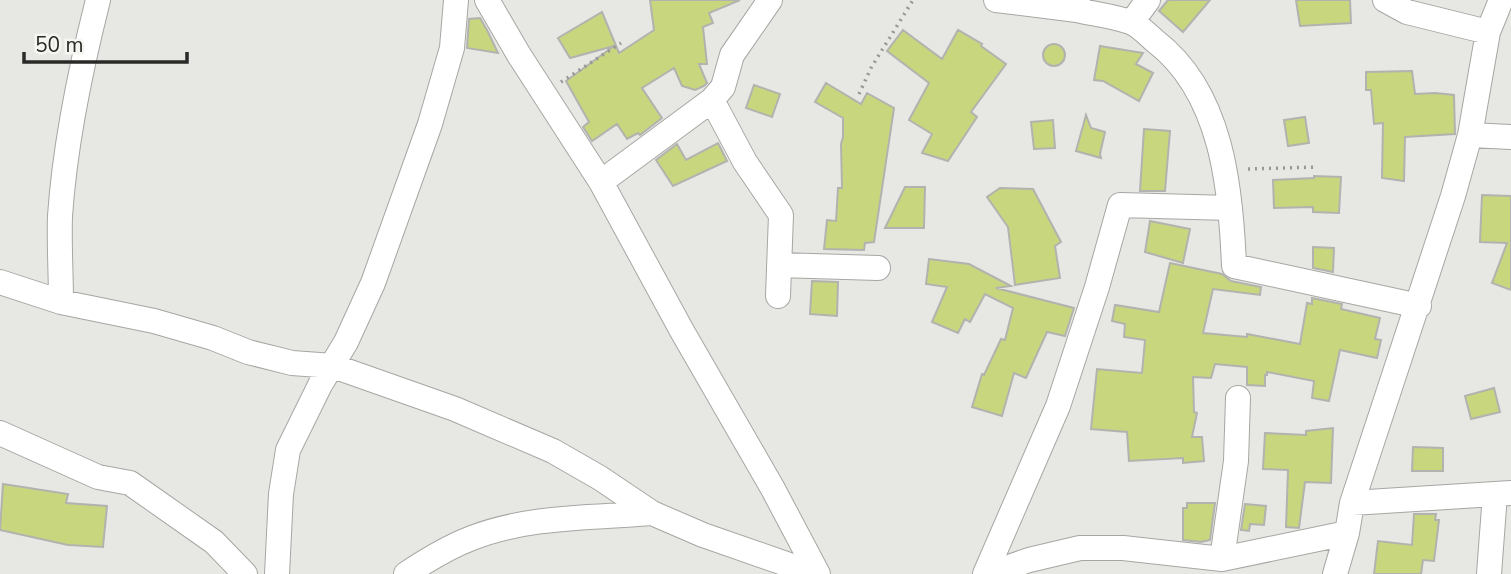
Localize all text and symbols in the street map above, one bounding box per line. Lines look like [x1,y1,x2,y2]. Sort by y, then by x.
scale bar [24,21,187,65]
text: 50 m [35,31,84,59]

